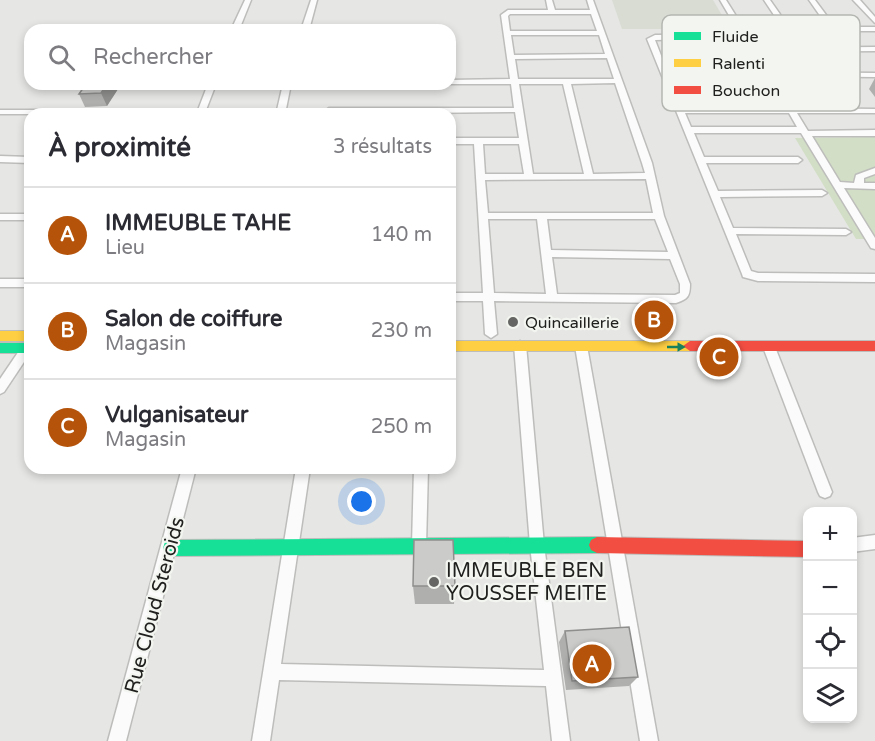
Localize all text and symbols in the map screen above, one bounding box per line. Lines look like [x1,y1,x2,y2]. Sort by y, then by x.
legend [662,15,860,111]
search box [24,24,456,90]
text: Fluide [712,27,758,47]
icon: search [45,41,78,74]
text: Rechercher [93,44,213,70]
text: Ralenti [712,54,765,74]
text: Bouchon [712,81,780,101]
text: À proximité [48,132,191,163]
text: 3 résultats [333,135,432,159]
text: IMMEUBLE TAHE [105,210,291,236]
text: A [60,223,75,247]
text: 140 m [371,223,432,247]
text: Lieu [105,236,145,260]
pin: B [634,298,674,342]
text: Salon de coiffure [105,306,282,332]
place label: Quincaillerie [525,313,619,333]
marker: Quincaillerie [506,315,520,329]
text: B [61,319,74,343]
text: 230 m [371,319,432,343]
text: Magasin [105,332,186,356]
pin: C [700,334,738,380]
one-way arrow [667,342,686,352]
text: Vulganisateur [105,402,249,428]
text: C [61,415,74,439]
text: 250 m [371,415,432,439]
text: Magasin [105,428,186,452]
your location [347,487,376,516]
map controls [803,507,857,723]
button: + [803,507,857,561]
street label: Rue Cloud Steroids [120,515,190,696]
place label: IMMEUBLE BEN YOUSSEF MEITE [446,559,607,606]
button: − [803,561,857,615]
marker: IMMEUBLE BEN YOUSSEF MEITE [427,575,441,589]
button: locate [803,615,857,669]
pin: A [572,642,612,686]
button: layers [803,669,857,723]

